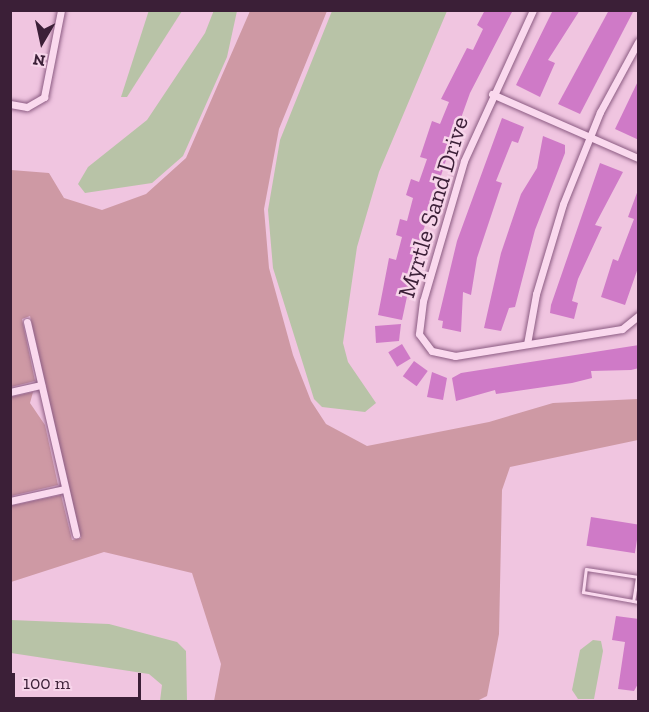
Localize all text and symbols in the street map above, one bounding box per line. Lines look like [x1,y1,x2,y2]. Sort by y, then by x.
north arrow [12,12,72,72]
text: N [32,50,47,71]
street label: Myrtle Sand Drive [392,113,474,301]
scale bar [15,661,144,699]
text: 100 m [23,672,70,694]

